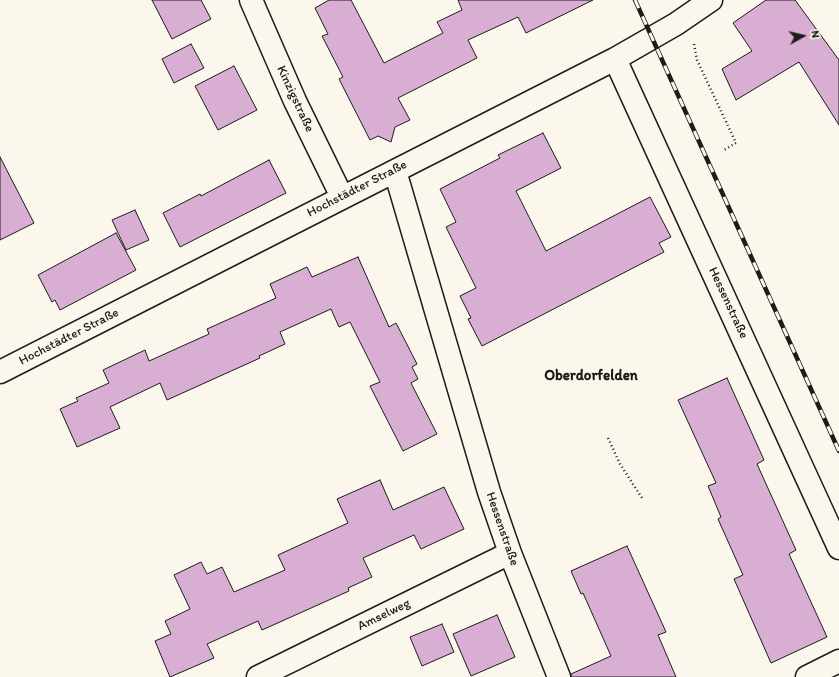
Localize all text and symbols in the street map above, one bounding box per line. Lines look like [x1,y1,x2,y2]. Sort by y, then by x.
north arrow [783,16,823,56]
text: N [808,30,822,39]
street label: Kinzigstraße [273,63,317,135]
street label: Hochstädter Straße [304,157,410,221]
street label: Hessenstraße [705,265,751,341]
street label: Hochstädter Straße [16,305,122,369]
district label: Oberdorfelden [544,367,638,385]
street label: Hessenstraße [482,490,522,568]
street label: Amselweg [355,596,413,634]

